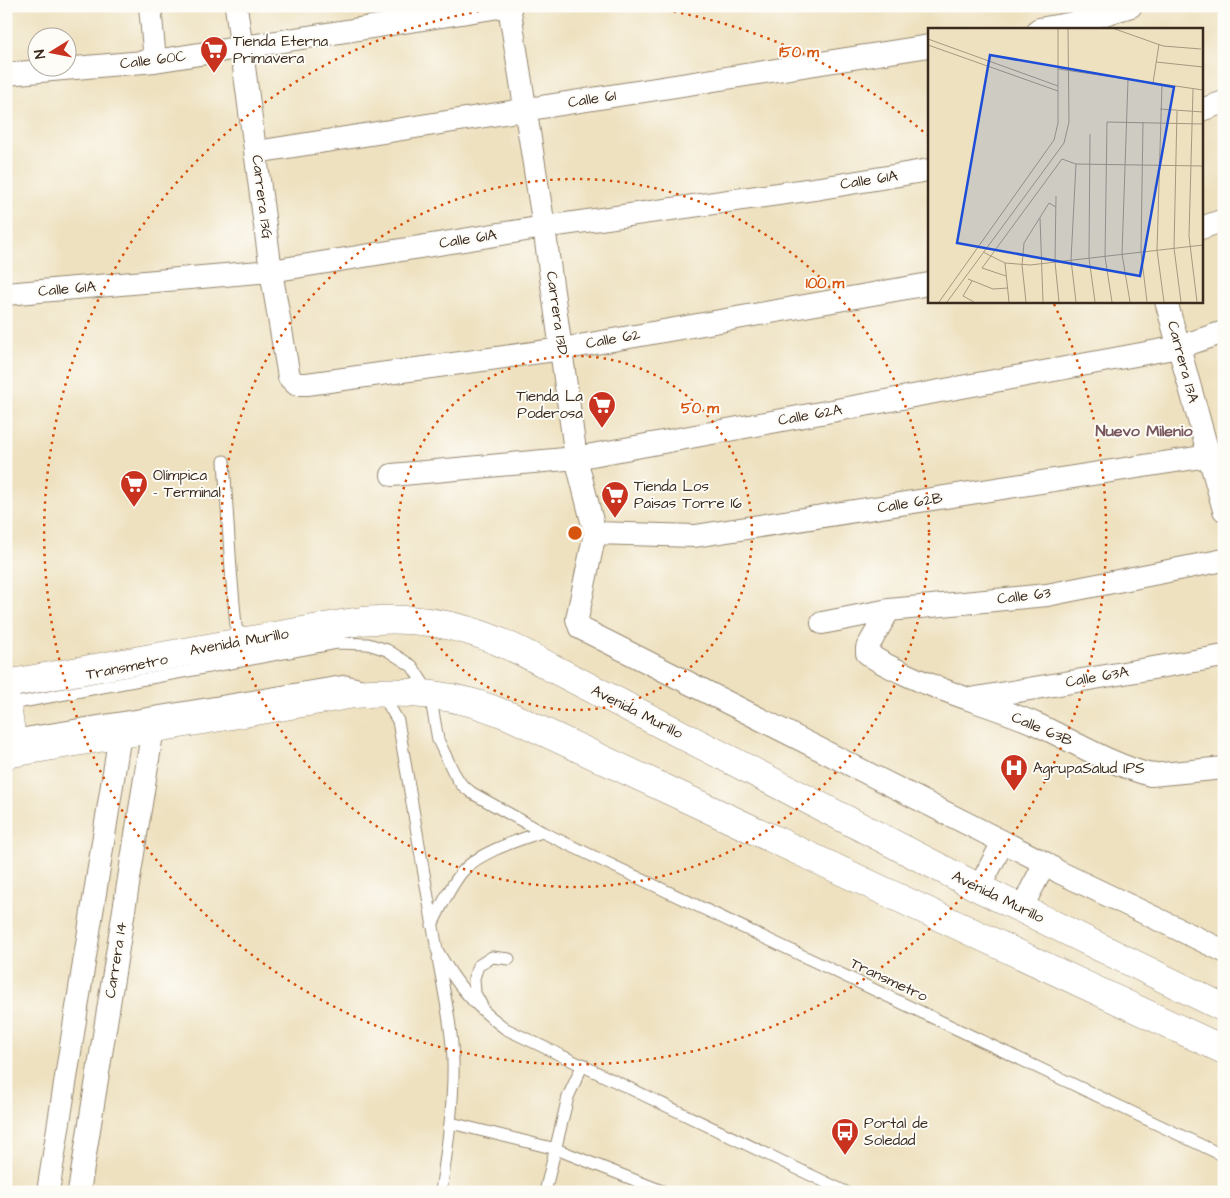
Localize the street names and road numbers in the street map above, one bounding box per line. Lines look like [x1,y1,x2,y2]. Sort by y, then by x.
street label: Calle 60C [119,45,188,74]
street label: Calle 61 [566,85,618,113]
street label: Carrera 13G [246,154,278,241]
street label: Calle 61A [839,165,900,195]
street label: Calle 61A [438,224,499,254]
street label: Carrera 13D [541,270,573,356]
street label: Calle 61A [37,276,97,302]
street label: Carrera 13A [1162,319,1204,406]
street label: Calle 62 [584,324,642,354]
street label: Calle 62A [776,399,844,431]
street label: Calle 62B [876,487,944,519]
street label: Calle 63 [996,582,1052,610]
street label: Avenida Murillo [188,623,291,661]
street label: Transmetro [84,649,170,685]
street label: Calle 63A [1064,661,1131,693]
street label: Avenida Murillo [588,680,687,744]
street label: Calle 63B [1008,707,1076,751]
street label: Avenida Murillo [948,866,1048,929]
street label: Carrera 14 [100,920,132,1000]
street label: Transmetro [847,953,931,1007]

